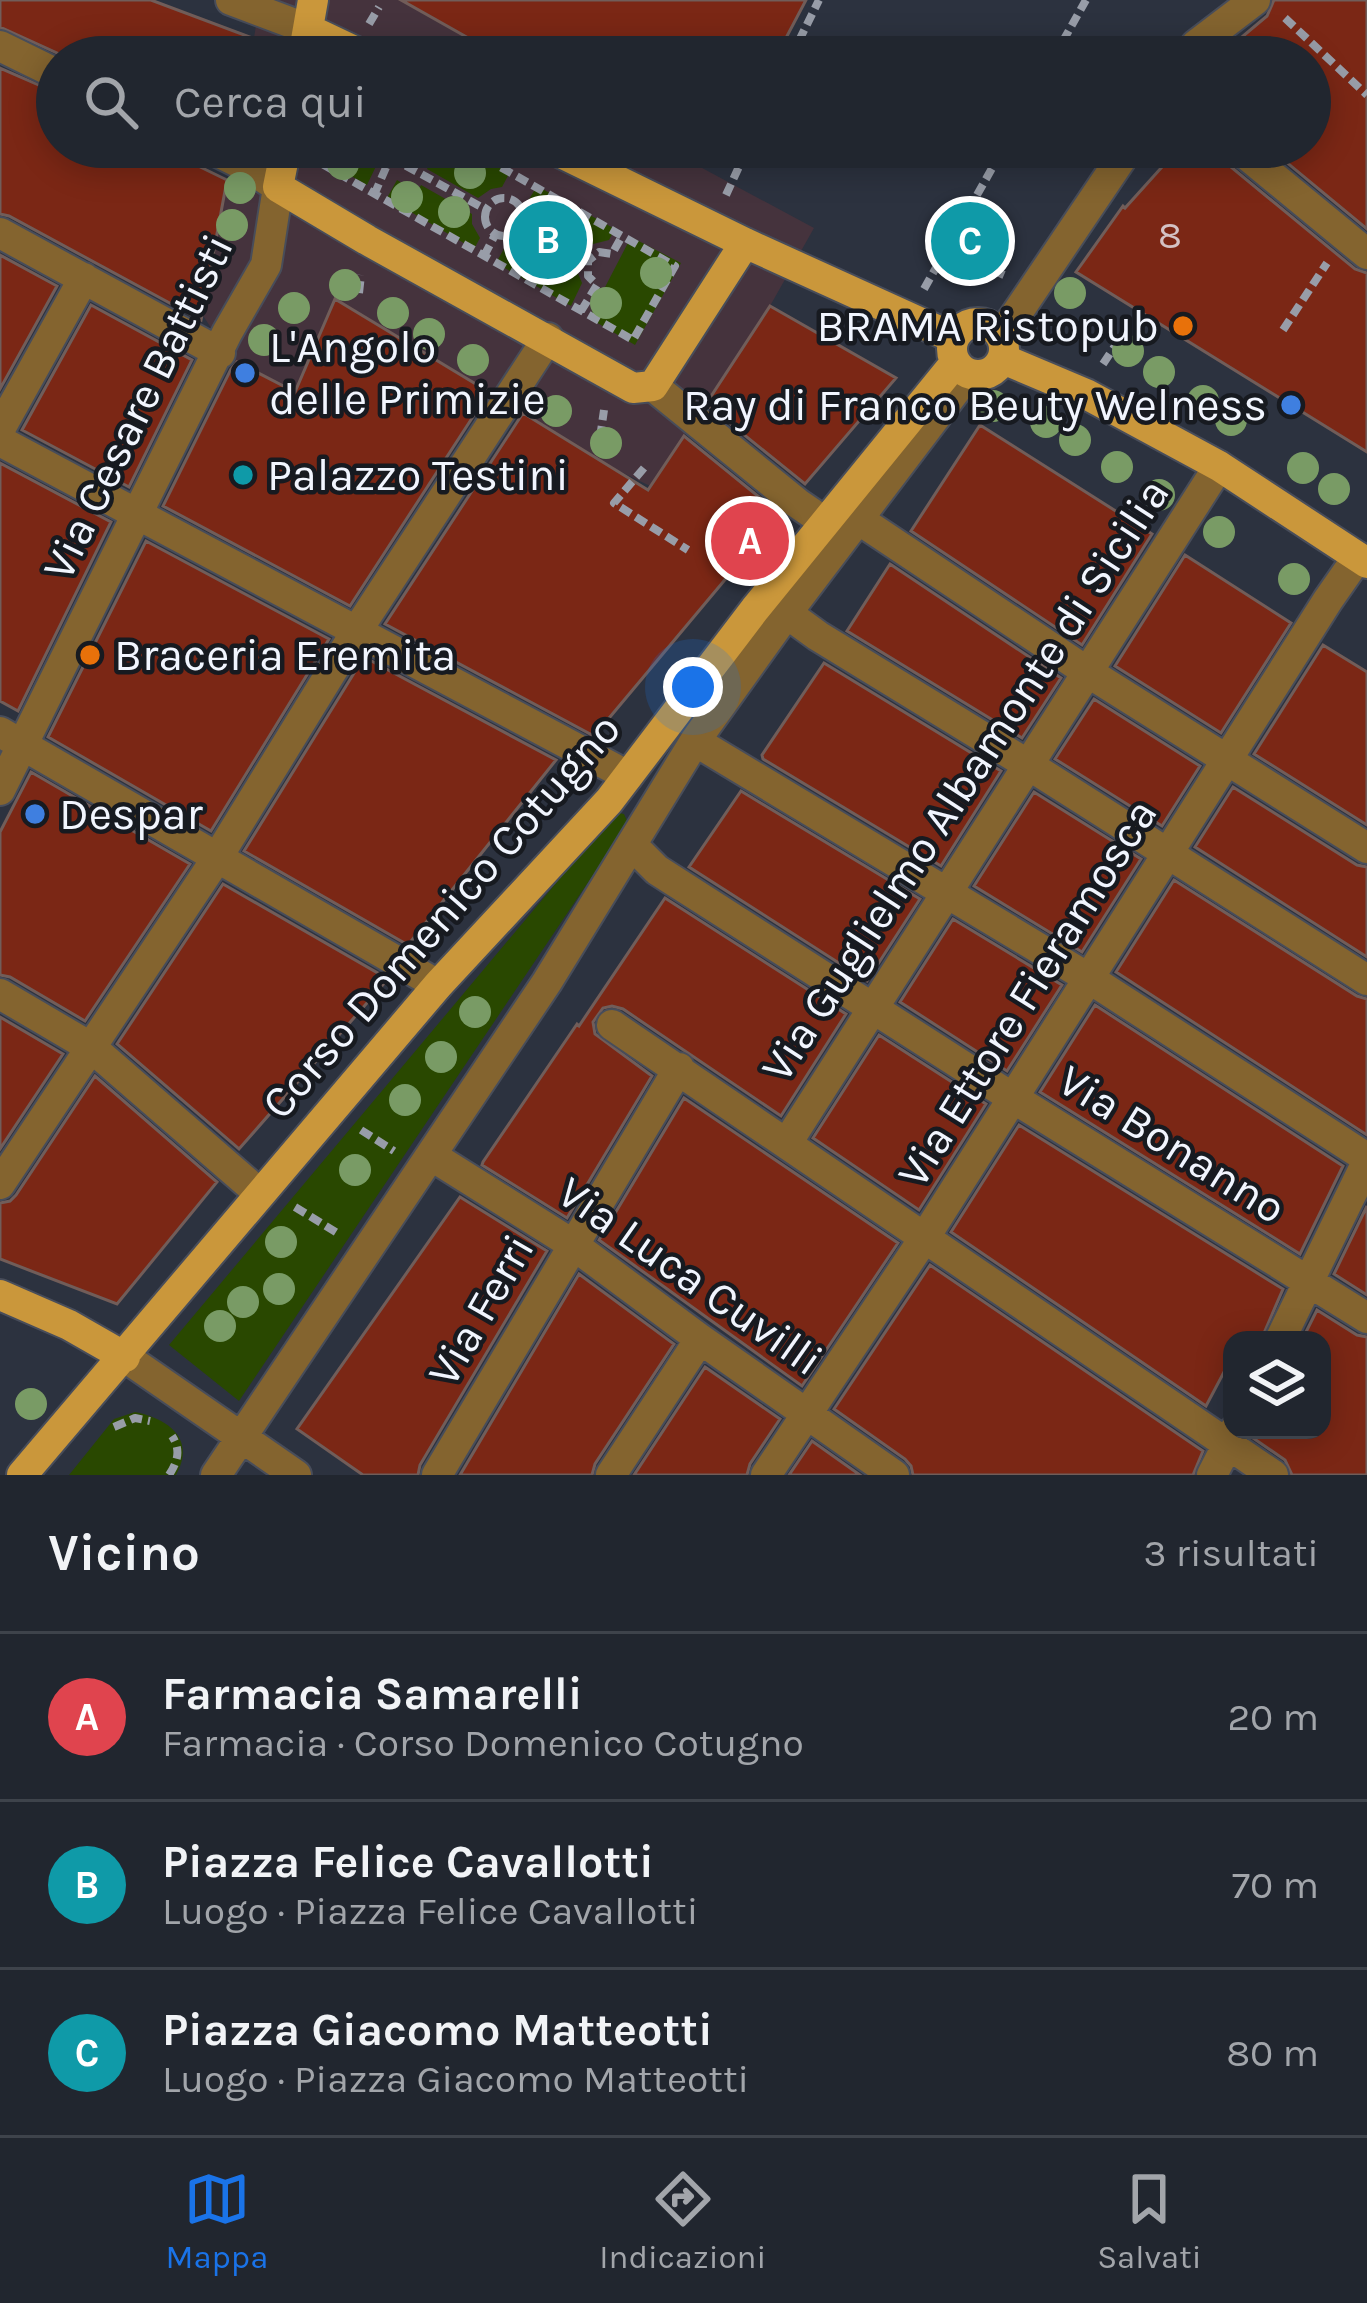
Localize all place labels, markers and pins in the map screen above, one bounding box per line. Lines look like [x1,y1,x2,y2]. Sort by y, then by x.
pin: B [509,195,587,285]
pin: C [931,196,1009,286]
place label: BRAMA Ristopub [817,300,1159,352]
marker: BRAMA Ristopub [1170,313,1196,339]
place label: L'Angolo delle Primizie [269,321,546,425]
marker: L'Angolo delle Primizie [232,360,258,386]
place label: Ray di Franco Beuty Welness [683,379,1267,432]
marker: Ray di Franco Beuty Welness [1278,392,1304,418]
place label: Palazzo Testini [267,449,569,501]
marker: Palazzo Testini [230,462,256,488]
pin: A [711,496,789,586]
place label: Braceria Eremita [114,629,456,681]
marker: Braceria Eremita [77,642,103,668]
place label: Despar [59,788,204,840]
marker: Despar [22,801,48,827]

